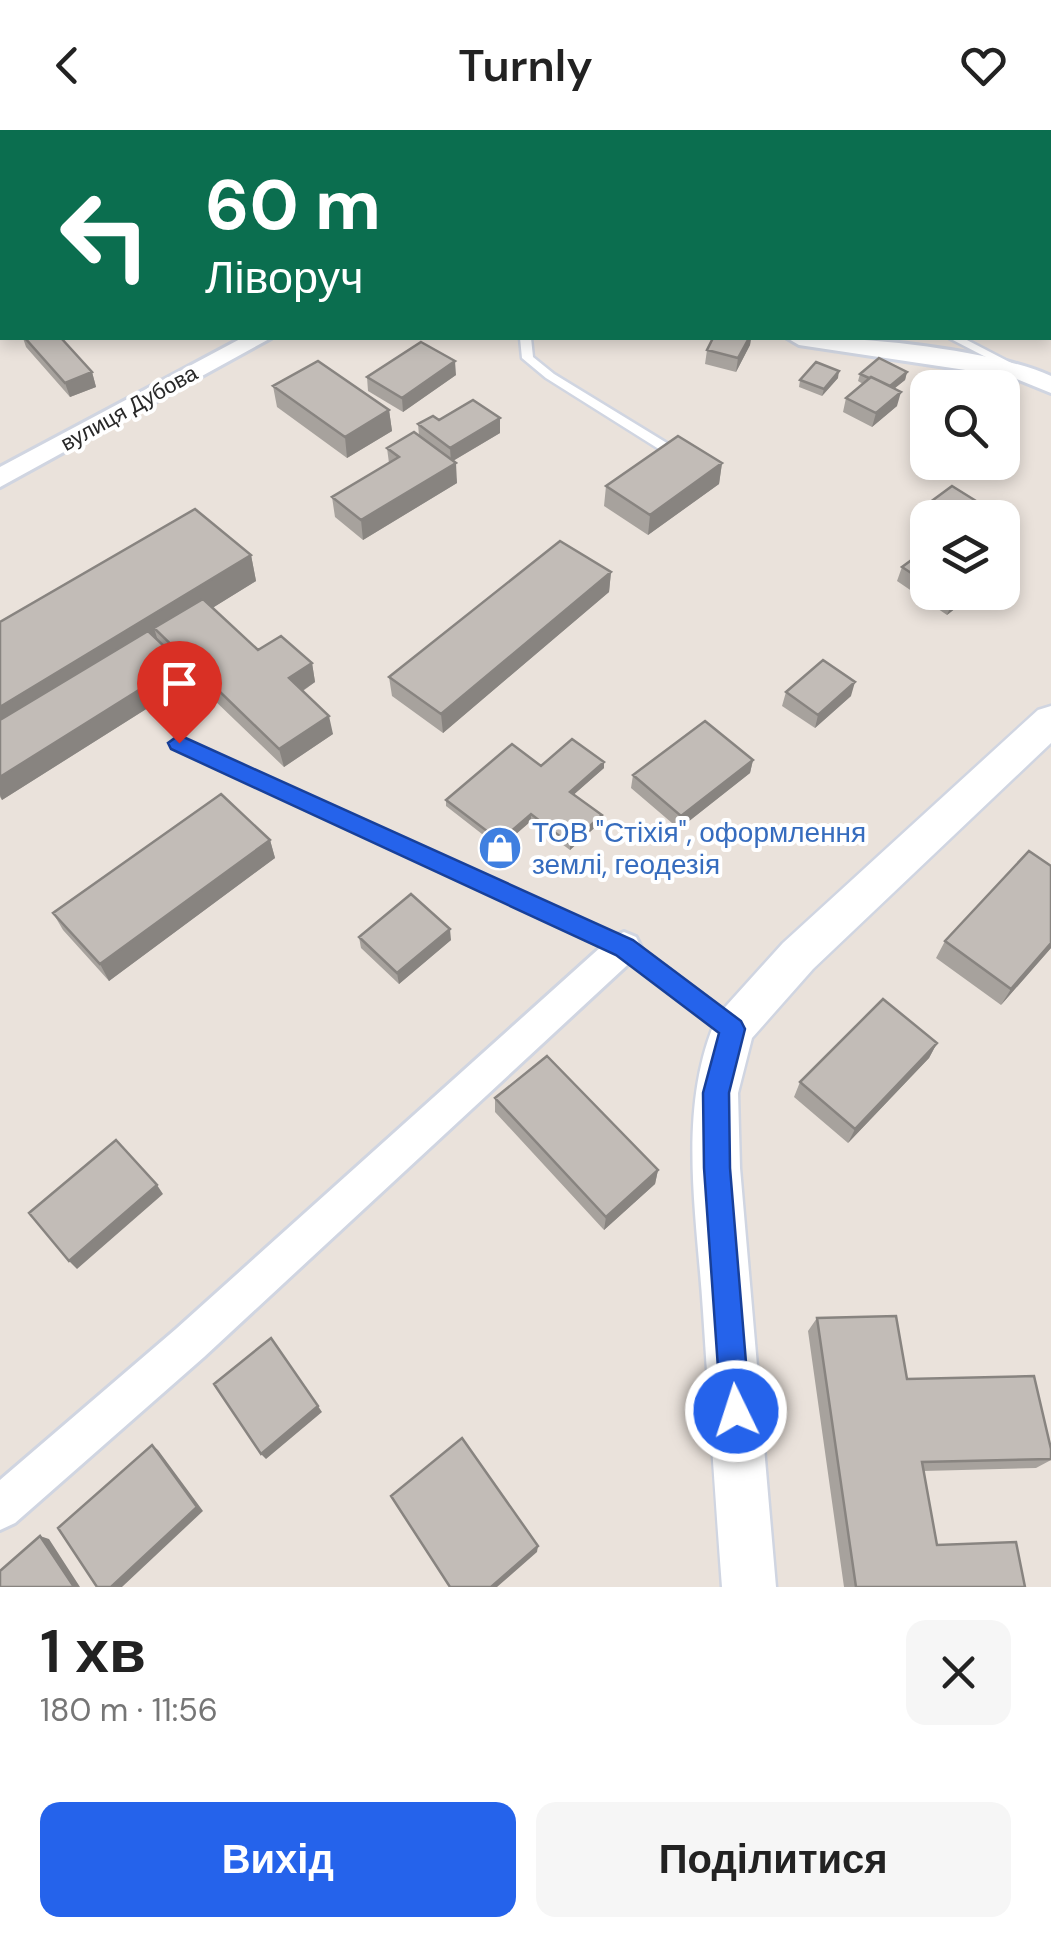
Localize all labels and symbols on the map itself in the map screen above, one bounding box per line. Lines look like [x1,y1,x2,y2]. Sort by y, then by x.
street label: вулиця Дубова [55,358,203,458]
pin [137,641,222,744]
place label: ТОВ "Стіхія", оформлення землі, геодезія [532,814,866,883]
shop icon: ТОВ "Стіхія", оформлення землі, геодезія [477,825,523,871]
position arrow [684,1359,788,1463]

